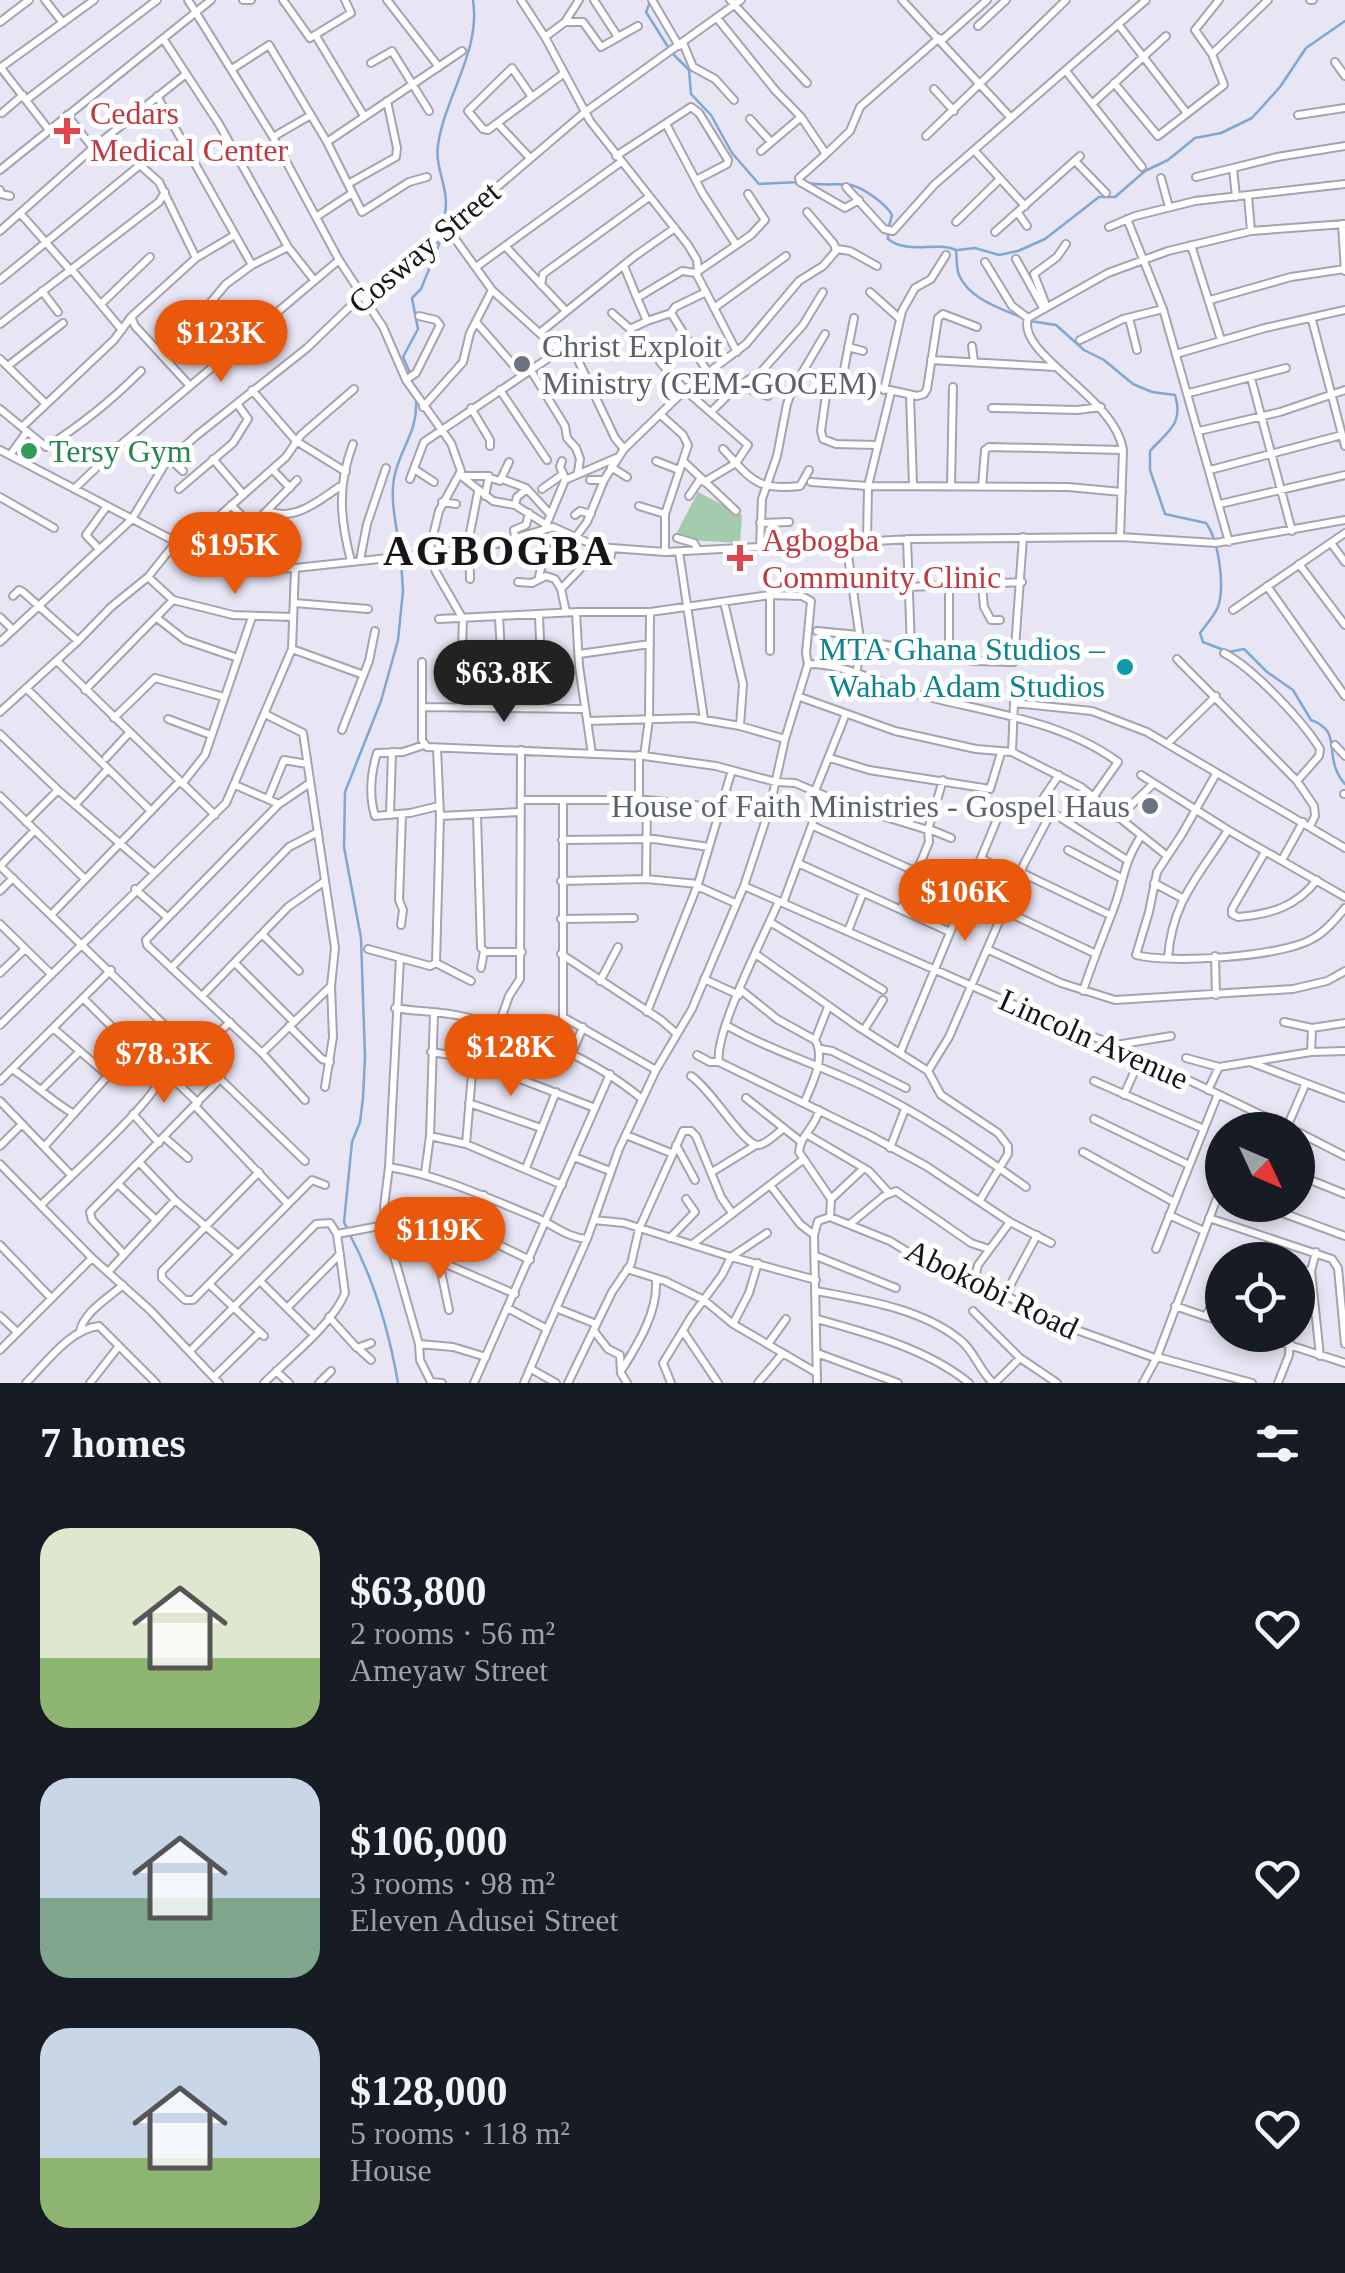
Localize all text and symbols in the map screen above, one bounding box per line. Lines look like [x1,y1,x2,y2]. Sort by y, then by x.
place label: Cedars Medical Center [90,95,288,168]
marker: Cedars Medical Center [54,118,80,144]
street label: Cosway Street [341,173,507,320]
pin: $123K [151,300,291,385]
text: $123K [177,314,265,350]
place label: Christ Exploit Ministry (CEM-GOCEM) [542,328,877,401]
marker: Christ Exploit Ministry (CEM-GOCEM) [511,353,533,375]
place label: Tersy Gym [49,433,192,469]
marker: Tersy Gym [18,440,40,462]
pin: $195K [165,512,305,597]
place label: Agbogba Community Clinic [762,522,1001,595]
text: $195K [191,526,279,562]
district label: AGBOGBA [383,528,615,574]
marker: Agbogba Community Clinic [727,545,753,571]
place label: MTA Ghana Studios – Wahab Adam Studios [819,631,1106,704]
pin: $63.8K [423,640,585,725]
text: $63.8K [456,654,552,690]
marker: MTA Ghana Studios – Wahab Adam Studios [1114,656,1136,678]
place label: House of Faith Ministries - Gospel Haus [611,788,1130,824]
marker: House of Faith Ministries - Gospel Haus [1139,795,1161,817]
pin: $106K [895,859,1035,944]
text: $106K [921,873,1009,909]
street label: Lincoln Avenue [994,981,1194,1097]
pin: $128K [441,1014,581,1099]
pin: $78.3K [83,1021,245,1106]
text: $128K [467,1028,555,1064]
text: $78.3K [116,1035,212,1071]
north arrow [1205,1112,1315,1222]
map controls [1205,1112,1315,1352]
pin: $119K [370,1197,510,1282]
text: $119K [396,1211,484,1247]
street label: Abokobi Road [900,1232,1084,1346]
button: locate [1205,1242,1315,1352]
icon: filters [1250,1416,1305,1471]
text: 7 homes [40,1420,186,1466]
icon: home [120,1568,240,1688]
text: $63,800 [350,1568,487,1614]
icon: heart [1250,1601,1305,1656]
text: 2 rooms · 56 m² [350,1615,555,1651]
text: Ameyaw Street [350,1652,548,1688]
icon: home [120,1818,240,1938]
text: $106,000 [350,1818,508,1864]
icon: heart [1250,1851,1305,1906]
text: 3 rooms · 98 m² [350,1865,555,1901]
text: Eleven Adusei Street [350,1902,618,1938]
icon: home [120,2068,240,2188]
text: $128,000 [350,2068,508,2114]
icon: heart [1250,2101,1305,2156]
text: 5 rooms · 118 m² [350,2115,570,2151]
text: House [350,2152,432,2188]

